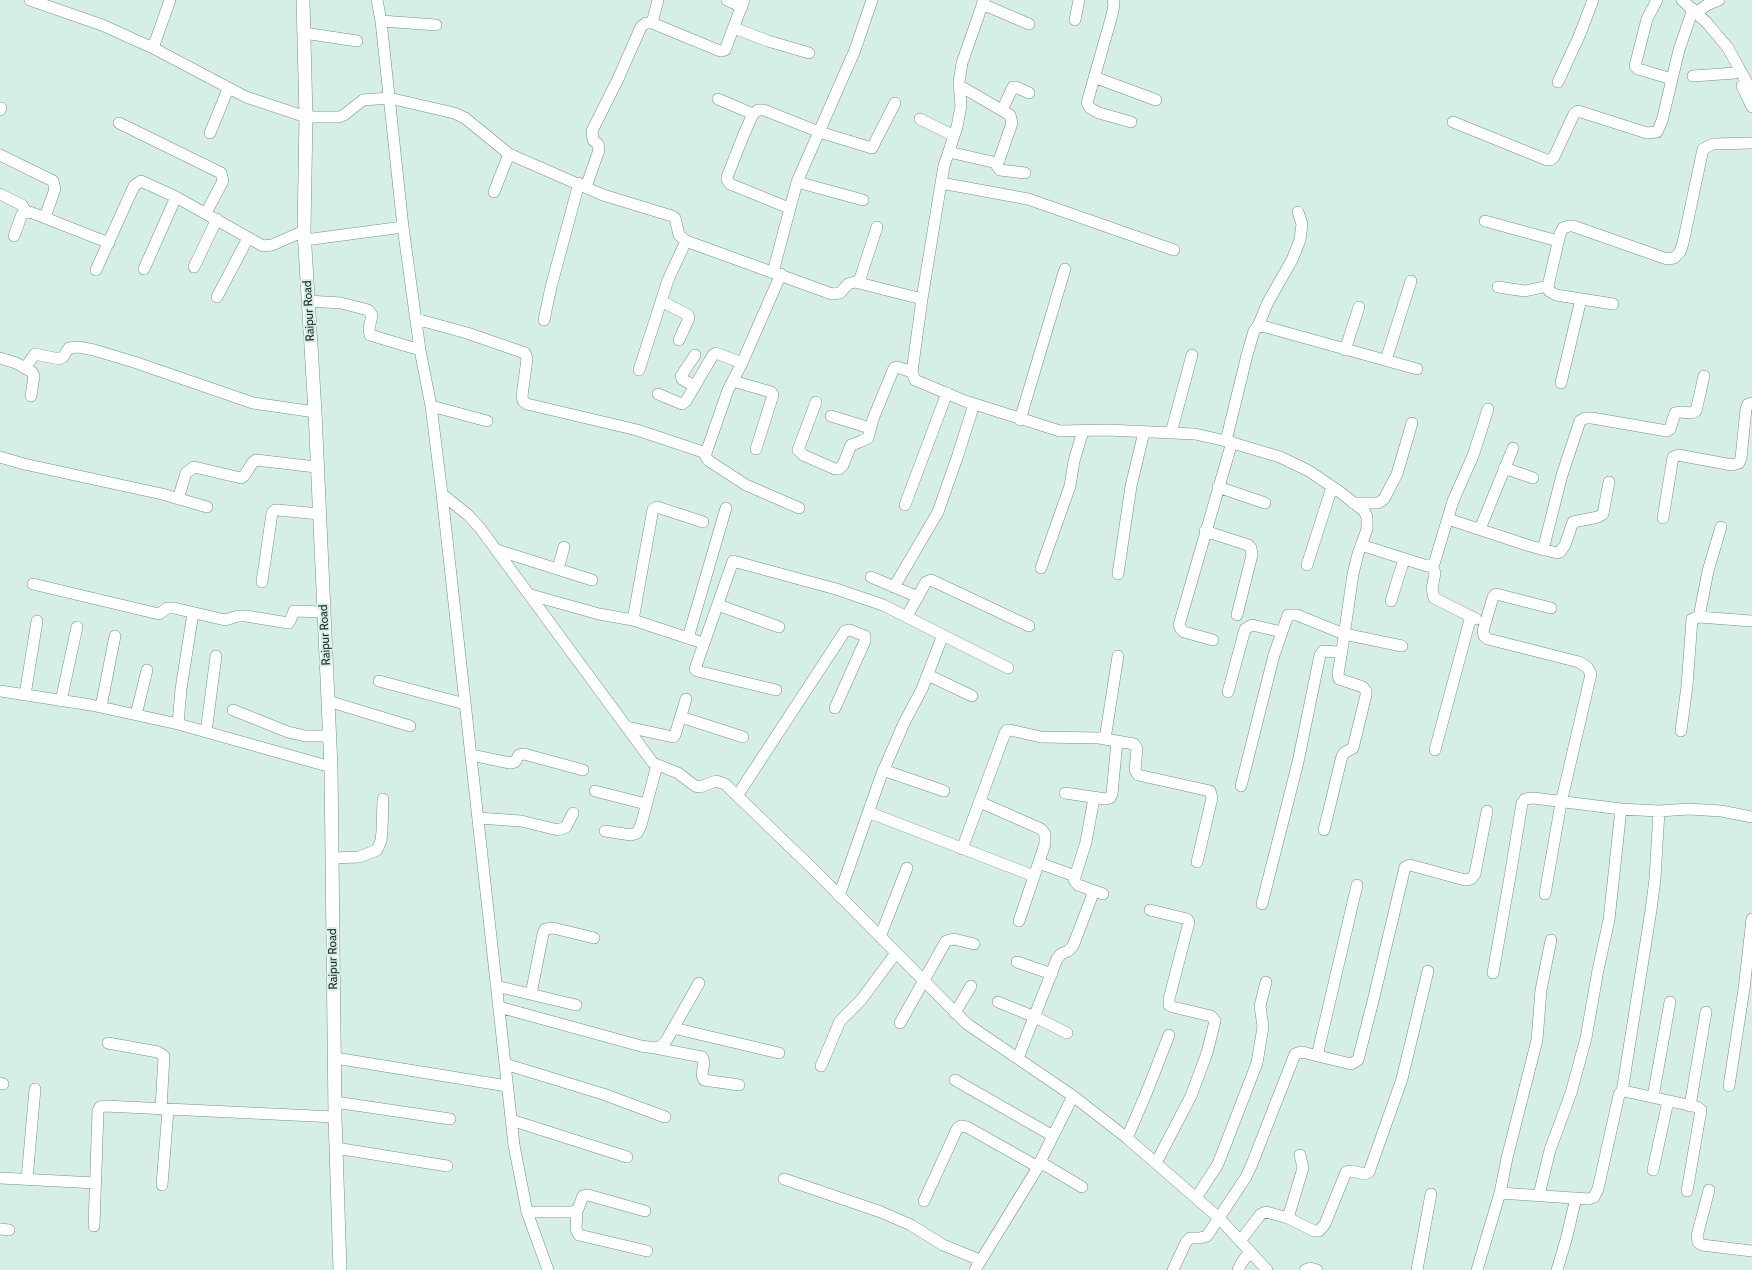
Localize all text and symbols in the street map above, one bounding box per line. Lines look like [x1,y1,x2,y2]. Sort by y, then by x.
street label: Raipur Road [300,280,318,342]
street label: Raipur Road [316,604,334,666]
street label: Raipur Road [325,928,341,990]

